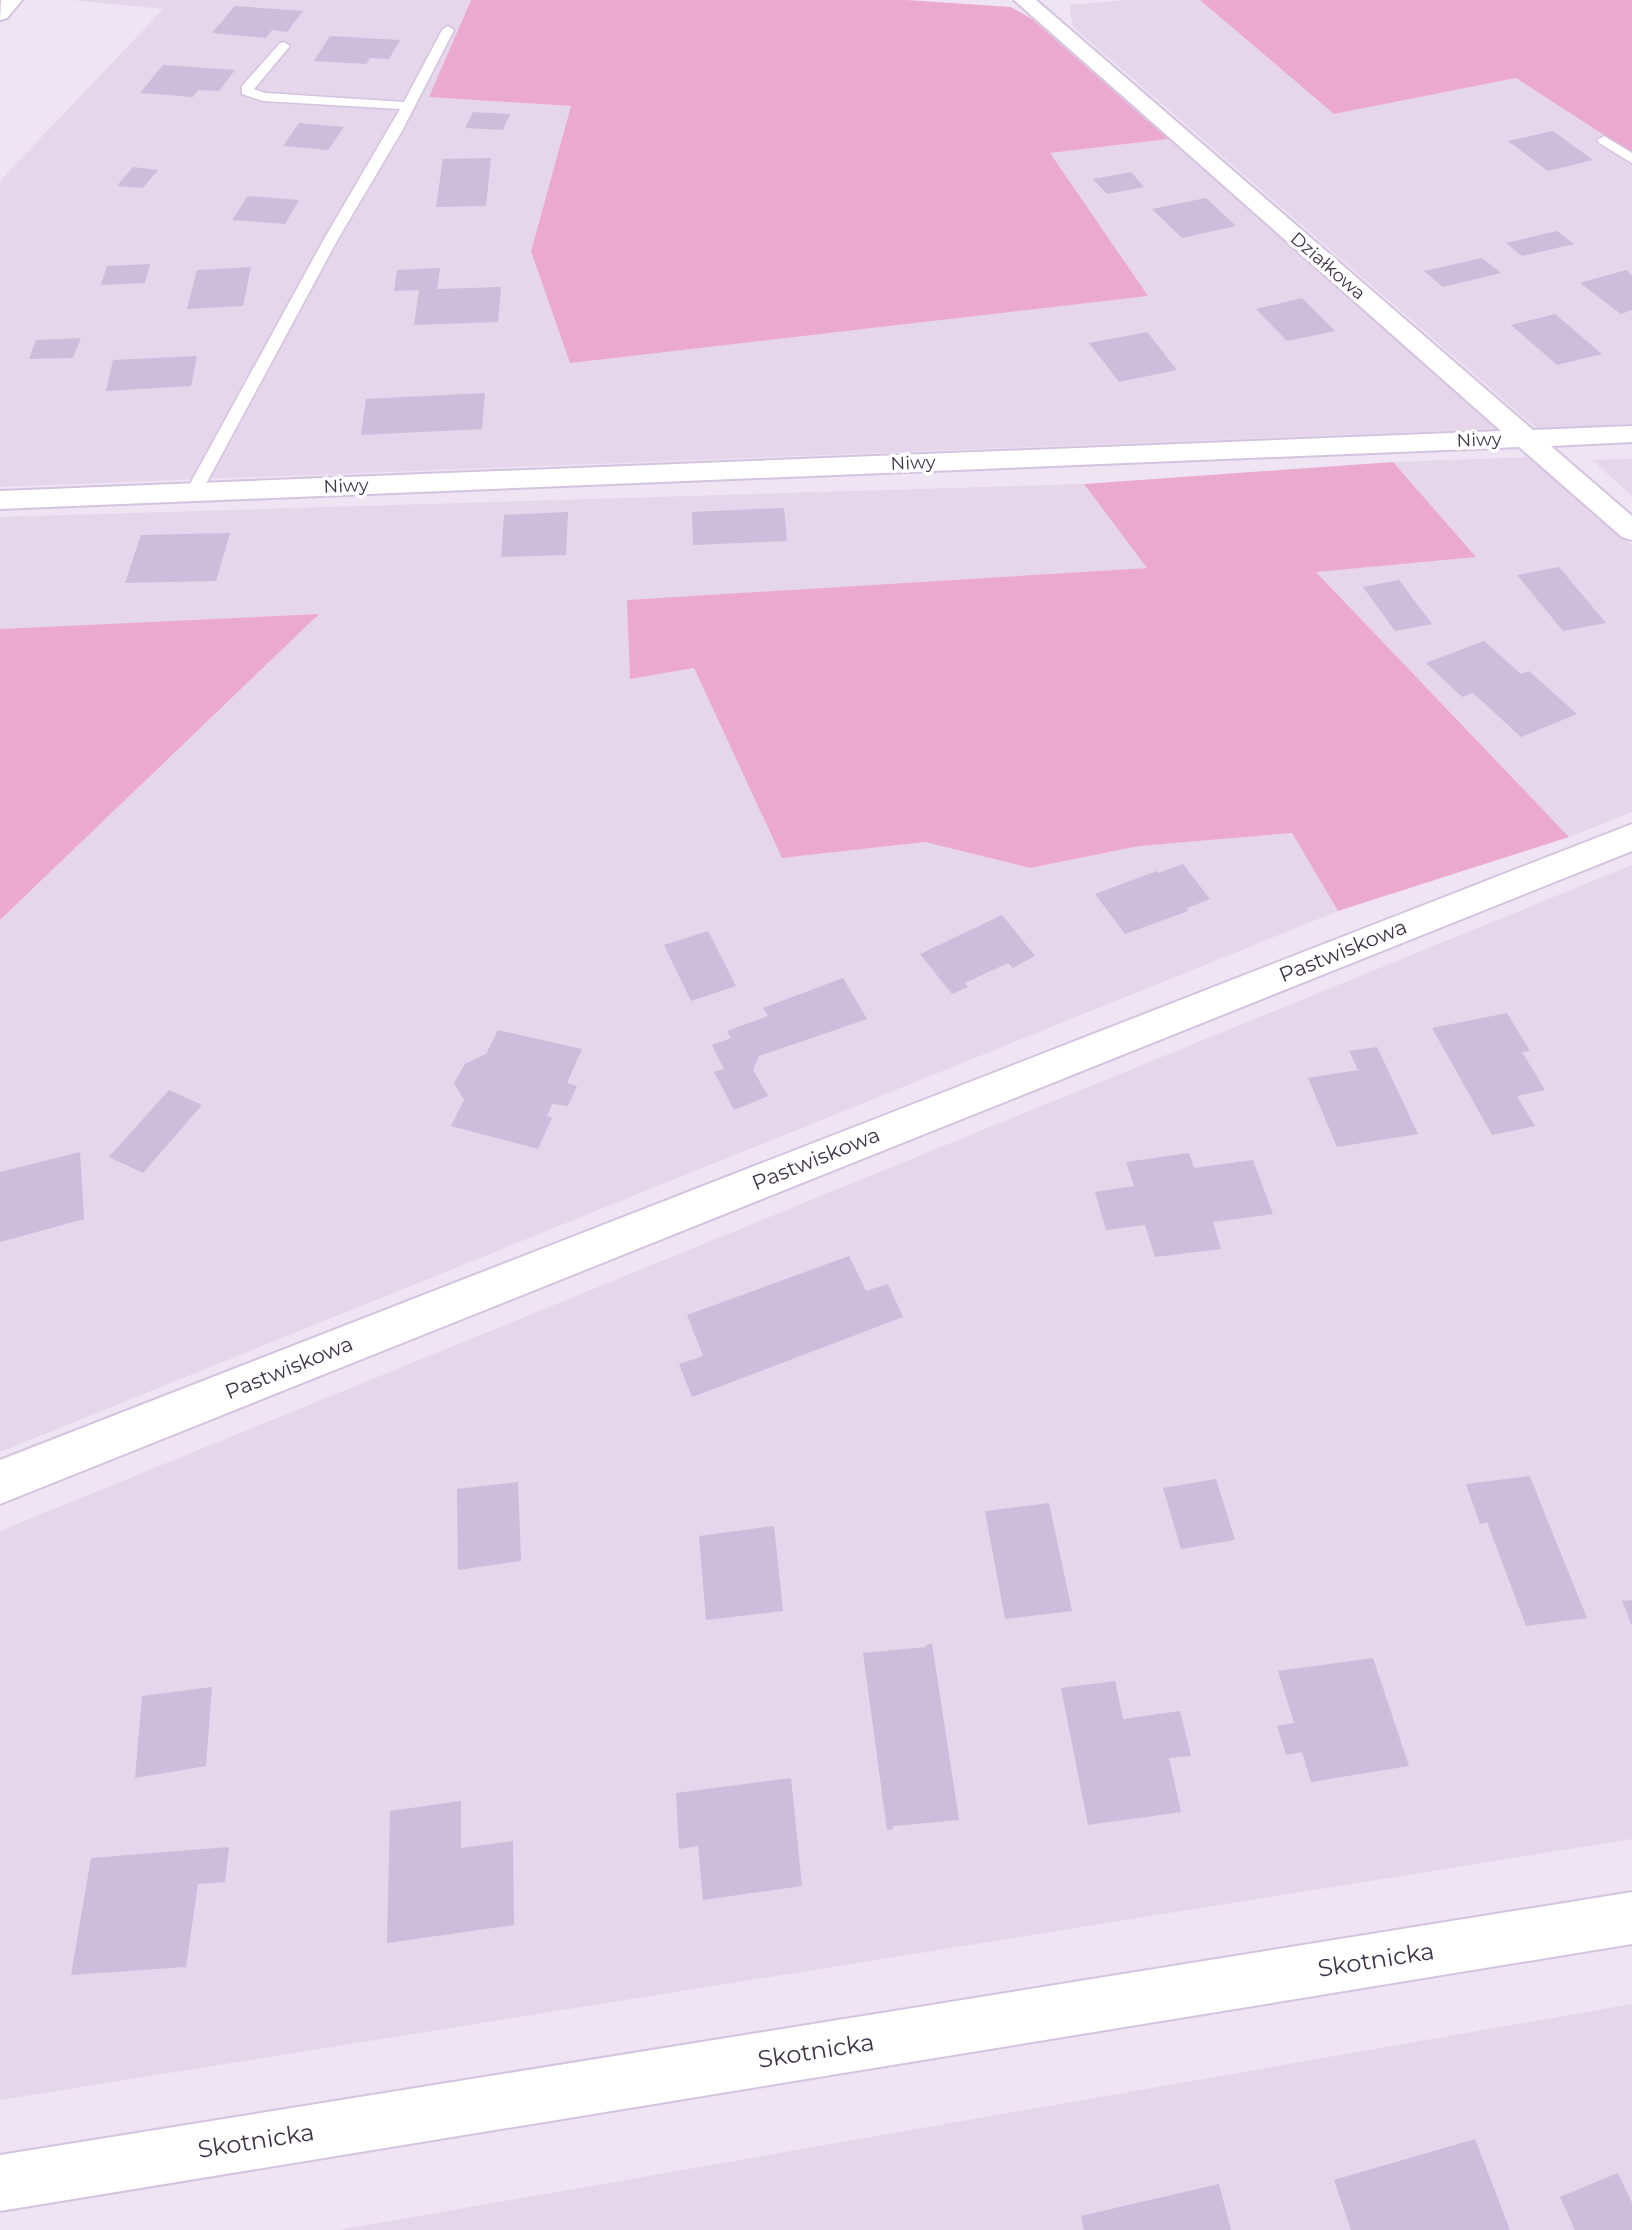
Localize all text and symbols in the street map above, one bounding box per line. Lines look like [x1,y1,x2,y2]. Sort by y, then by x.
street label: Działkowa [1286,228,1370,304]
street label: Niwy [1456,428,1502,452]
street label: Niwy [890,451,936,475]
street label: Niwy [323,474,369,498]
street label: Pastwiskowa [1275,914,1410,988]
street label: Pastwiskowa [748,1122,883,1196]
street label: Pastwiskowa [221,1331,356,1405]
street label: Skotnicka [1316,1936,1436,1983]
street label: Skotnicka [756,2027,876,2074]
street label: Skotnicka [196,2117,316,2164]

